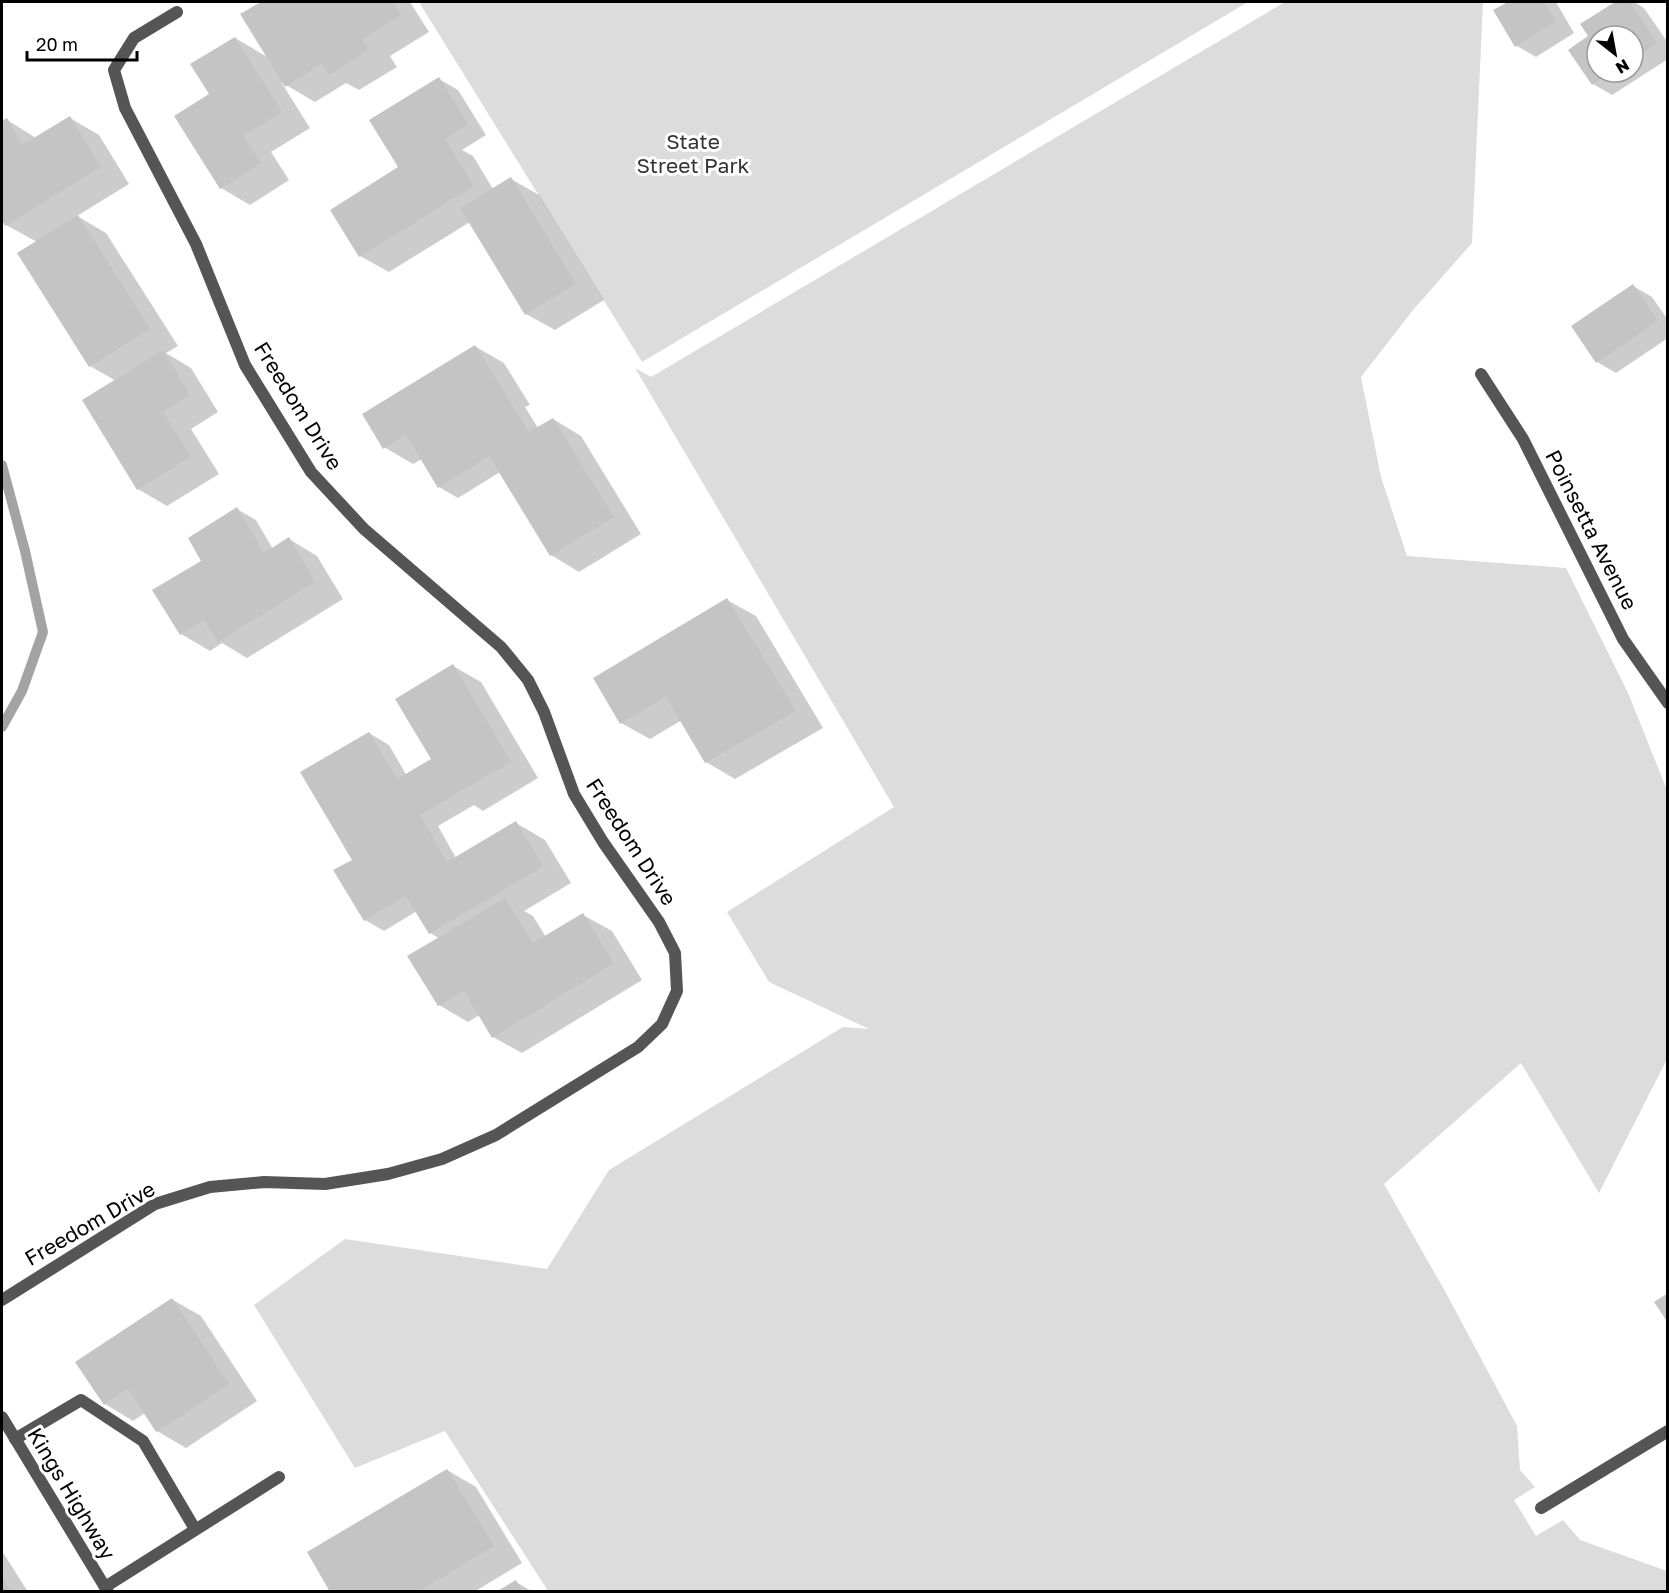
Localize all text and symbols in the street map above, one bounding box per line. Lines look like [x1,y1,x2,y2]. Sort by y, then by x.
scale bar [27,24,136,62]
north arrow [1585,24,1645,84]
text: 20 m [36,33,78,55]
text: N [1612,55,1633,79]
park label: State Street Park [637,128,750,178]
street label: Freedom Drive [249,337,349,474]
street label: Poinsetta Avenue [1540,445,1643,614]
street label: Freedom Drive [581,773,683,910]
street label: Freedom Drive [20,1175,159,1271]
street label: Kings Highway [22,1423,122,1564]

